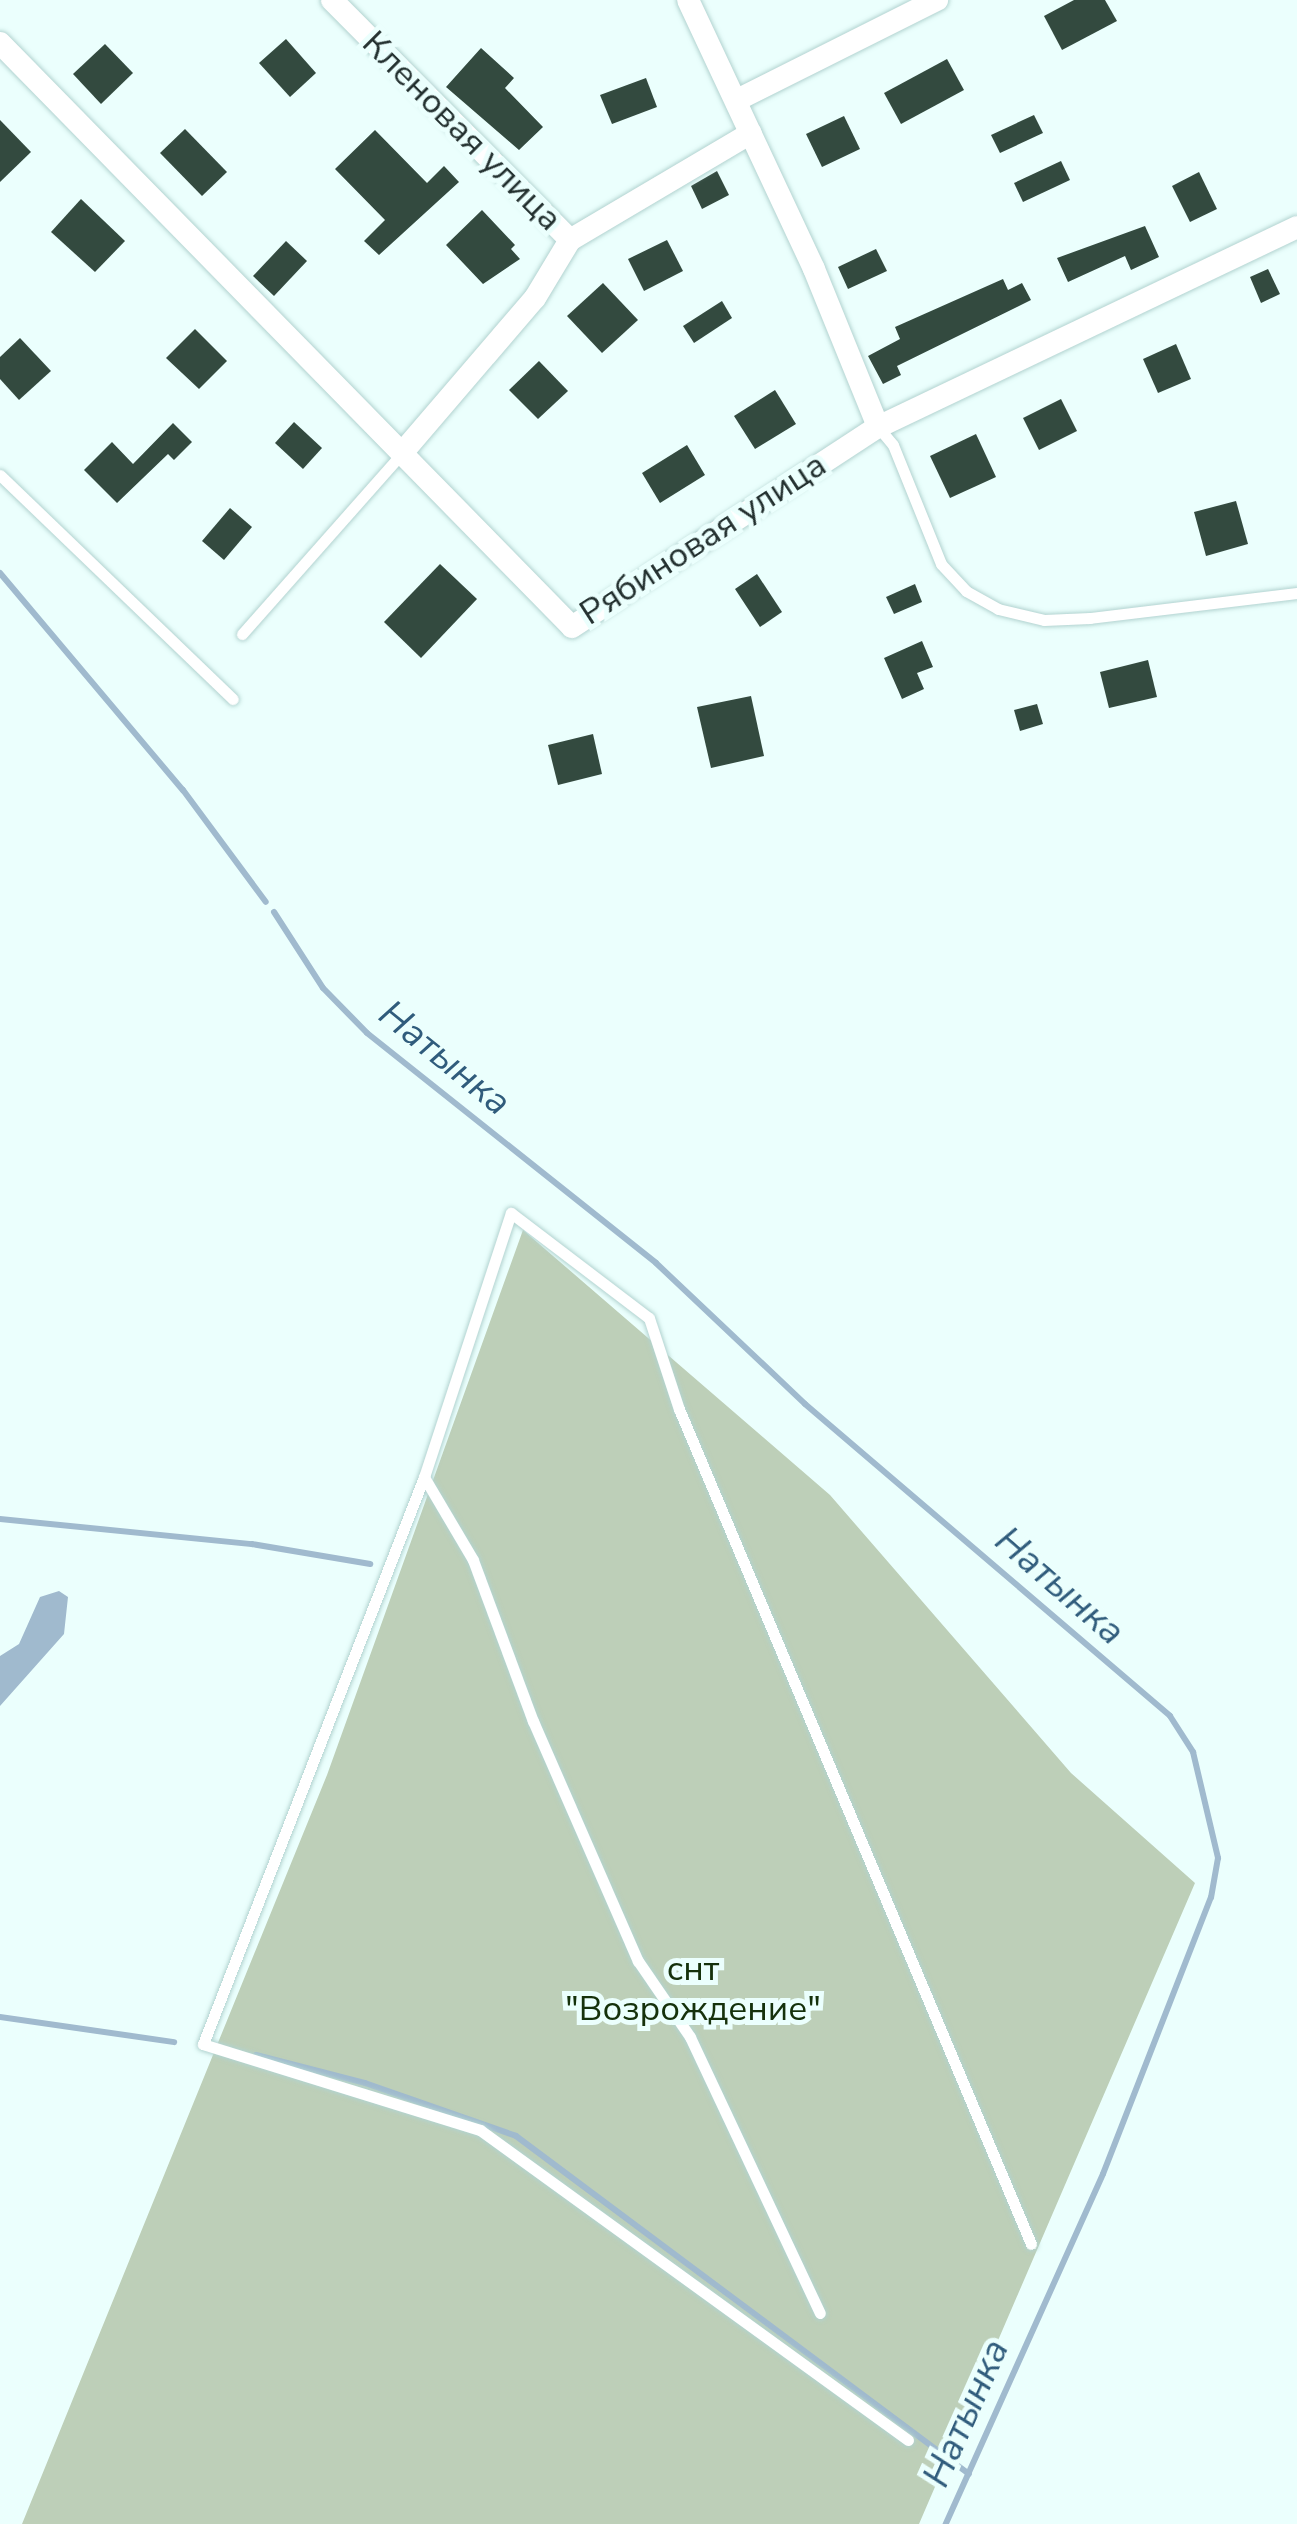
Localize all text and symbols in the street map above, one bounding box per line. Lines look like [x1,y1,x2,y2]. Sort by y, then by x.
street label: Кленовая улица [353,22,571,240]
street label: Рябиновая улица [572,444,834,634]
water label: Натынка [370,991,520,1125]
water label: Натынка [986,1517,1134,1655]
park label: снт "Возрождение" [565,1948,821,2030]
water label: Натынка [913,2332,1019,2494]

